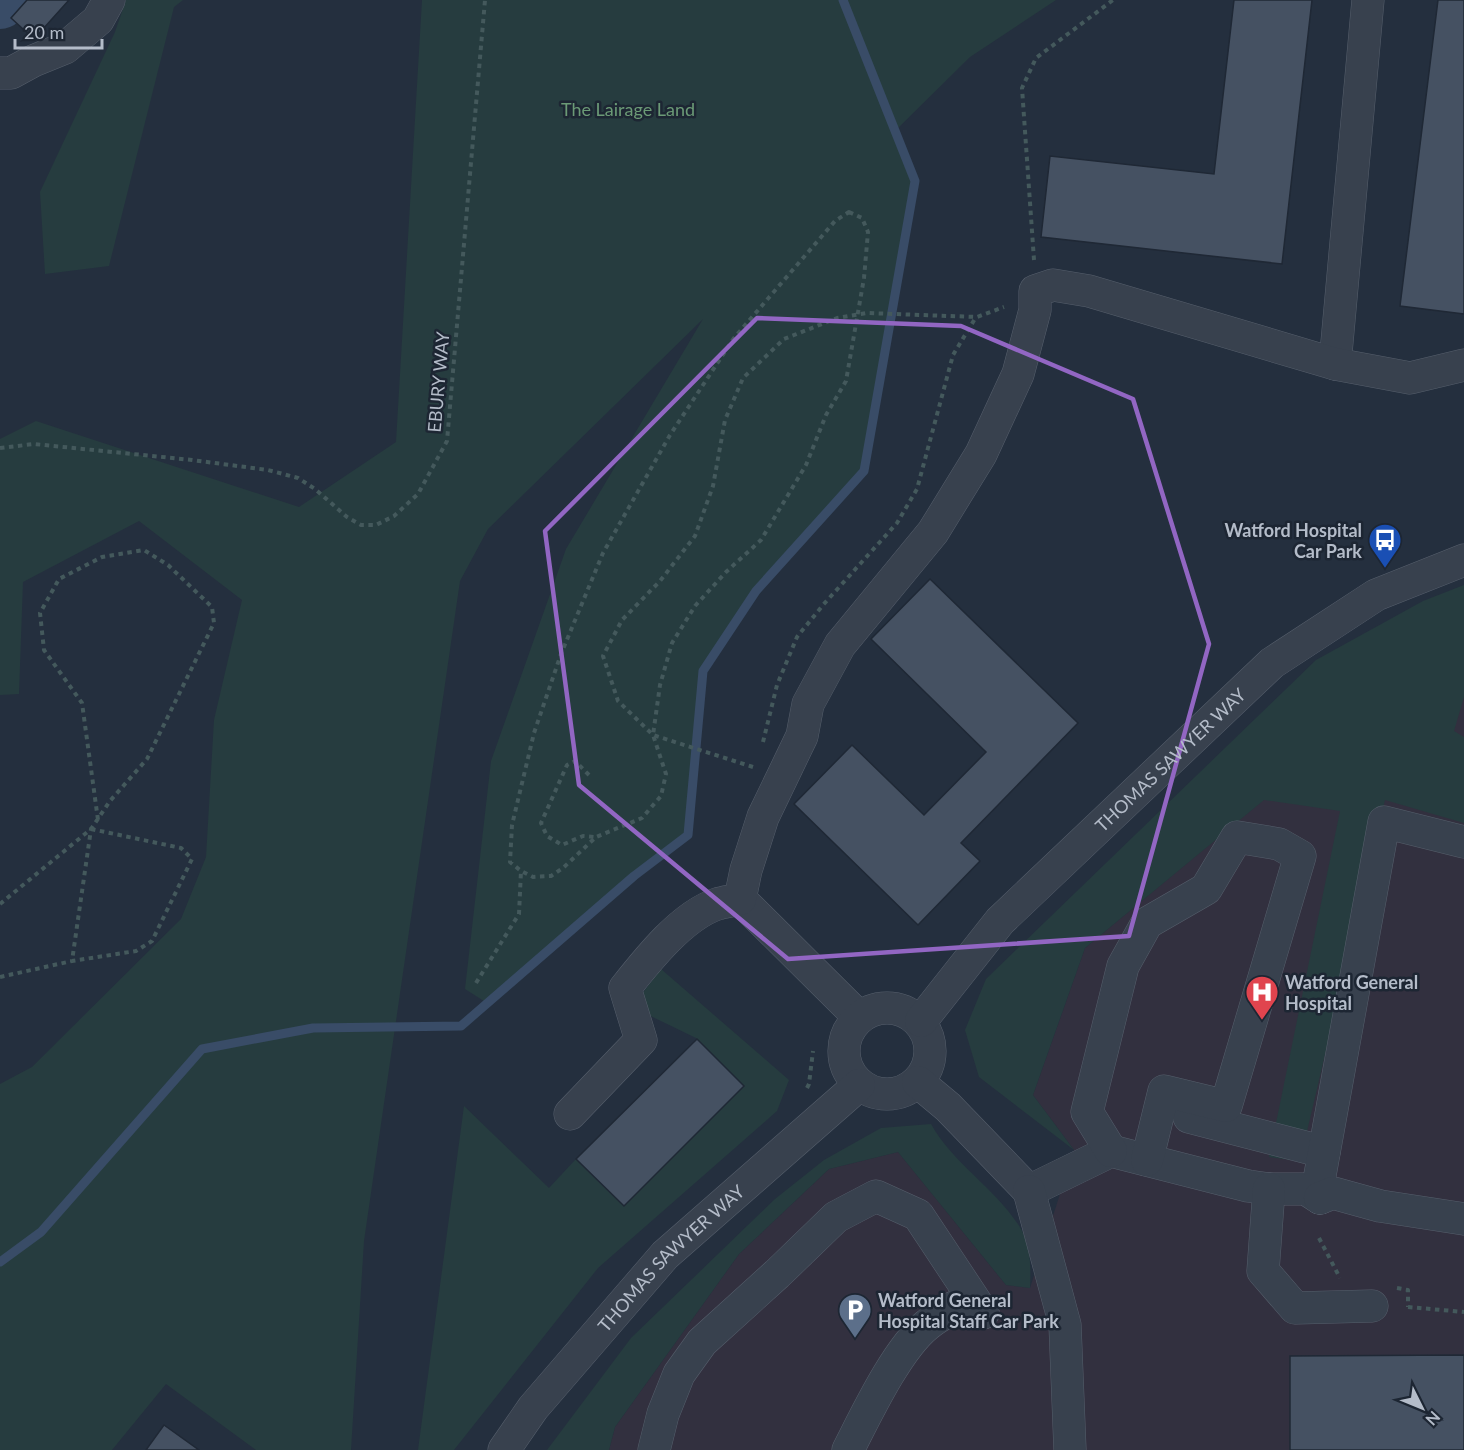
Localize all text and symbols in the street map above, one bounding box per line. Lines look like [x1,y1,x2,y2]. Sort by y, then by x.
scale bar [15,12,102,50]
text: 20 m [24,21,64,43]
park label: The Lairage Land [561,98,695,120]
street label: EBURY WAY [423,330,453,433]
place label: Watford Hospital Car Park [1224,519,1362,562]
bus stop icon: Watford Hospital Car Park [1367,522,1403,569]
street label: THOMAS SAWYER WAY [1090,683,1251,836]
place label: Watford General Hospital [1285,971,1418,1014]
hospital icon: Watford General Hospital [1244,974,1280,1021]
street label: THOMAS SAWYER WAY [593,1179,749,1336]
place label: Watford General Hospital Staff Car Park [878,1289,1059,1332]
parking icon: Watford General Hospital Staff Car Park [837,1292,873,1339]
north arrow [1392,1378,1452,1438]
text: N [1422,1408,1444,1430]

